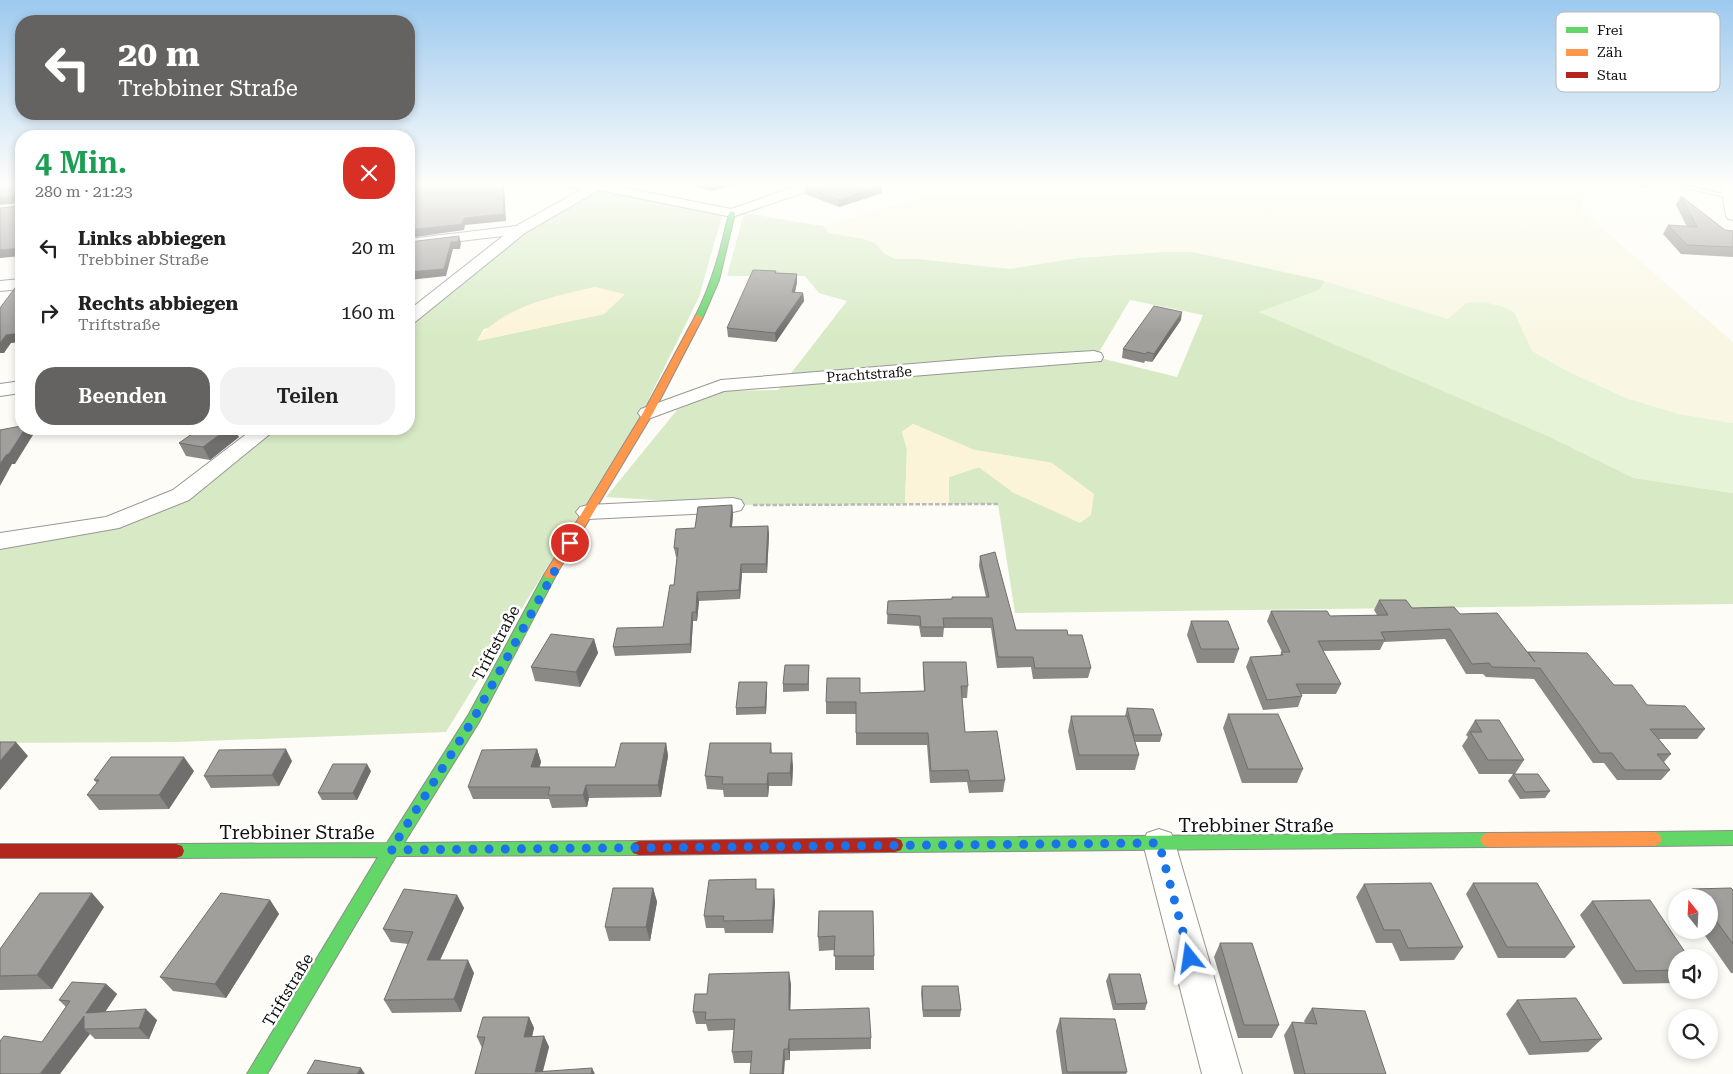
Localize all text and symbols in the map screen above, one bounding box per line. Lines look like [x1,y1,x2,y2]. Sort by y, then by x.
legend [1556,12,1720,92]
text: Frei [1597,22,1624,38]
text: 20 m [118,34,200,75]
icon: left [35,35,100,100]
text: Zäh [1597,44,1622,60]
text: Stau [1597,67,1627,83]
text: Trebbiner Straße [118,76,298,101]
text: 4 Min. [35,145,127,180]
button: close [343,147,395,199]
text: 280 m · 21:23 [35,182,133,201]
text: Links abbiegen [78,227,226,250]
icon: left [35,234,63,262]
text: 20 m [352,236,395,259]
text: Trebbiner Straße [78,250,209,269]
text: Rechts abbiegen [78,292,238,315]
icon: right [35,299,63,327]
text: 160 m [341,301,395,324]
text: Triftstraße [78,315,160,334]
street label: Prachtstraße [826,363,913,385]
button: Beenden [35,367,210,425]
button: Teilen [220,367,395,425]
pin [549,522,591,564]
icon: arrive [556,529,584,557]
street label: Triftstraße [468,602,524,684]
street label: Trebbiner Straße [1178,814,1334,837]
street label: Trebbiner Straße [219,821,375,844]
north arrow [1668,889,1718,939]
map controls [1668,889,1718,1059]
position arrow [1163,931,1215,983]
button: sound [1668,949,1718,999]
street label: Triftstraße [259,950,317,1030]
button: search [1668,1009,1718,1059]

